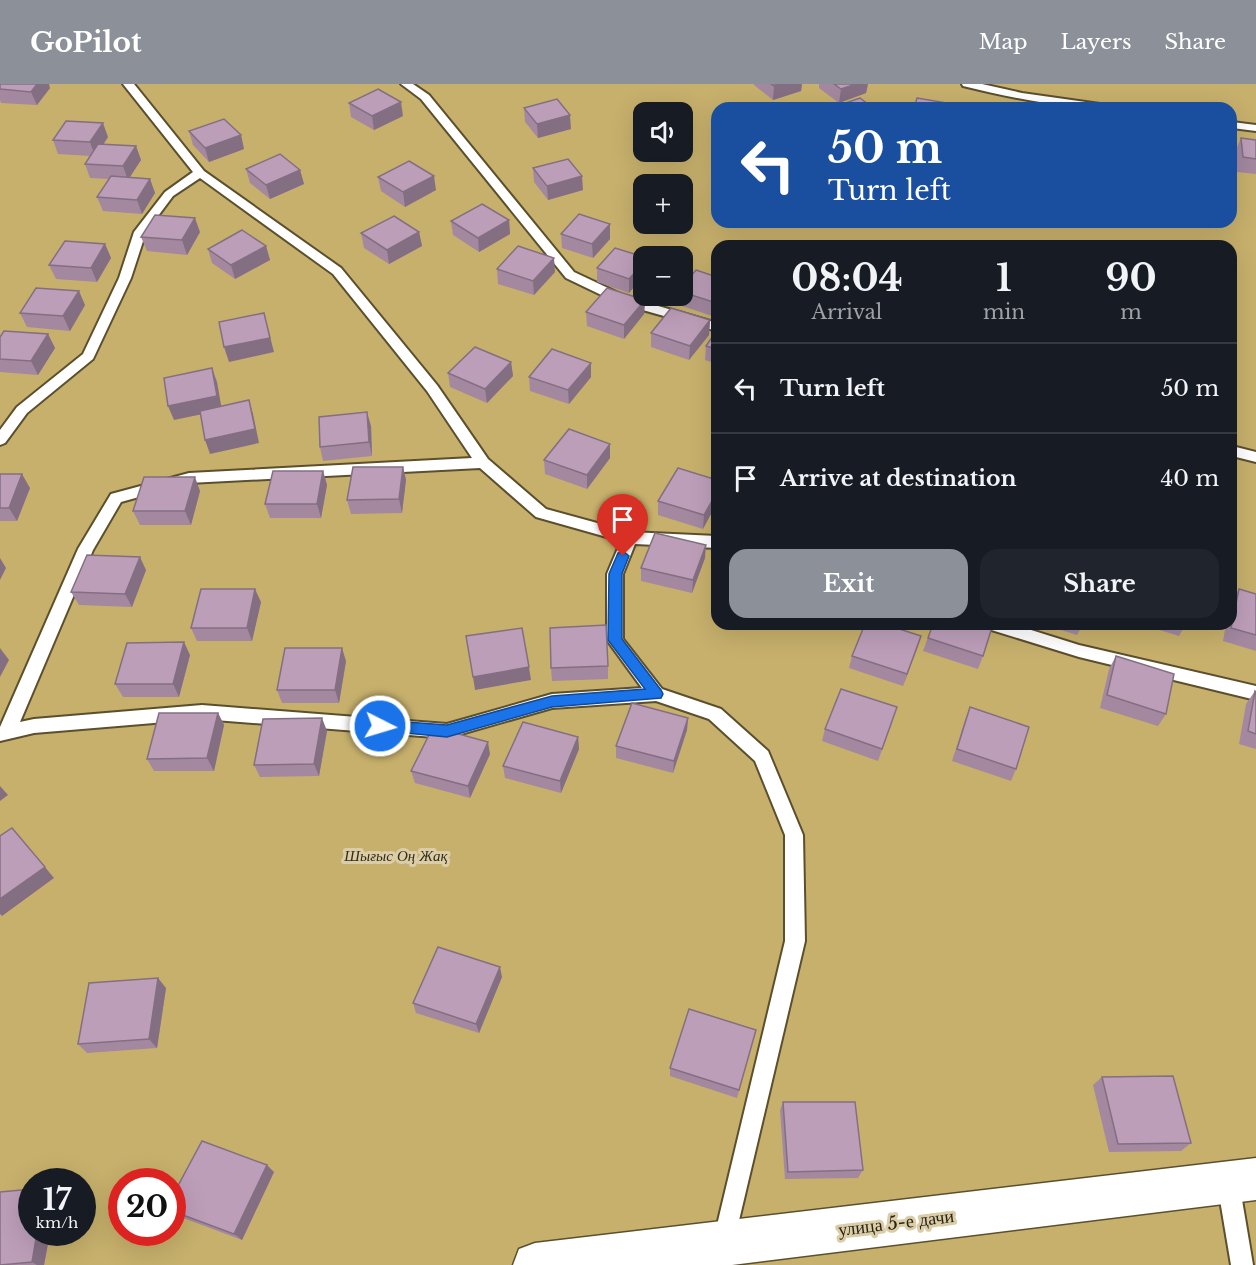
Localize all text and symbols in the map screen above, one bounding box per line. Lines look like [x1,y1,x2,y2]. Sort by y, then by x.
text: GoPilot [30,25,142,60]
text: Map [979,29,1028,55]
text: Layers [1061,29,1132,55]
text: Share [1165,29,1226,55]
map controls [633,102,693,306]
button: sound [633,102,693,162]
text: 50 m [828,122,942,174]
icon: left [729,126,807,204]
button: + [633,174,693,234]
text: Turn left [828,174,951,207]
button: − [633,246,693,306]
text: 08:04 [791,256,903,301]
text: 1 [996,256,1012,301]
text: 90 [1105,256,1157,301]
text: Arrival [812,300,882,324]
text: min [983,300,1025,324]
text: m [1120,300,1142,324]
icon: left [729,372,762,405]
text: Turn left [780,375,885,402]
text: 50 m [1161,375,1219,402]
icon: arrive [729,462,762,495]
text: Arrive at destination [780,465,1017,492]
text: 40 m [1161,465,1219,492]
pin [597,494,648,556]
icon: arrive [606,503,639,536]
button: Exit [729,549,968,618]
button: Share [980,549,1219,618]
position arrow [348,694,412,758]
park label: Шығыс Оң Жақ [343,846,449,865]
speed limit sign: 20 [108,1168,186,1246]
text: 17 [43,1181,71,1218]
street label: улица 5-е дачи [837,1205,955,1241]
text: km/h [36,1213,78,1232]

